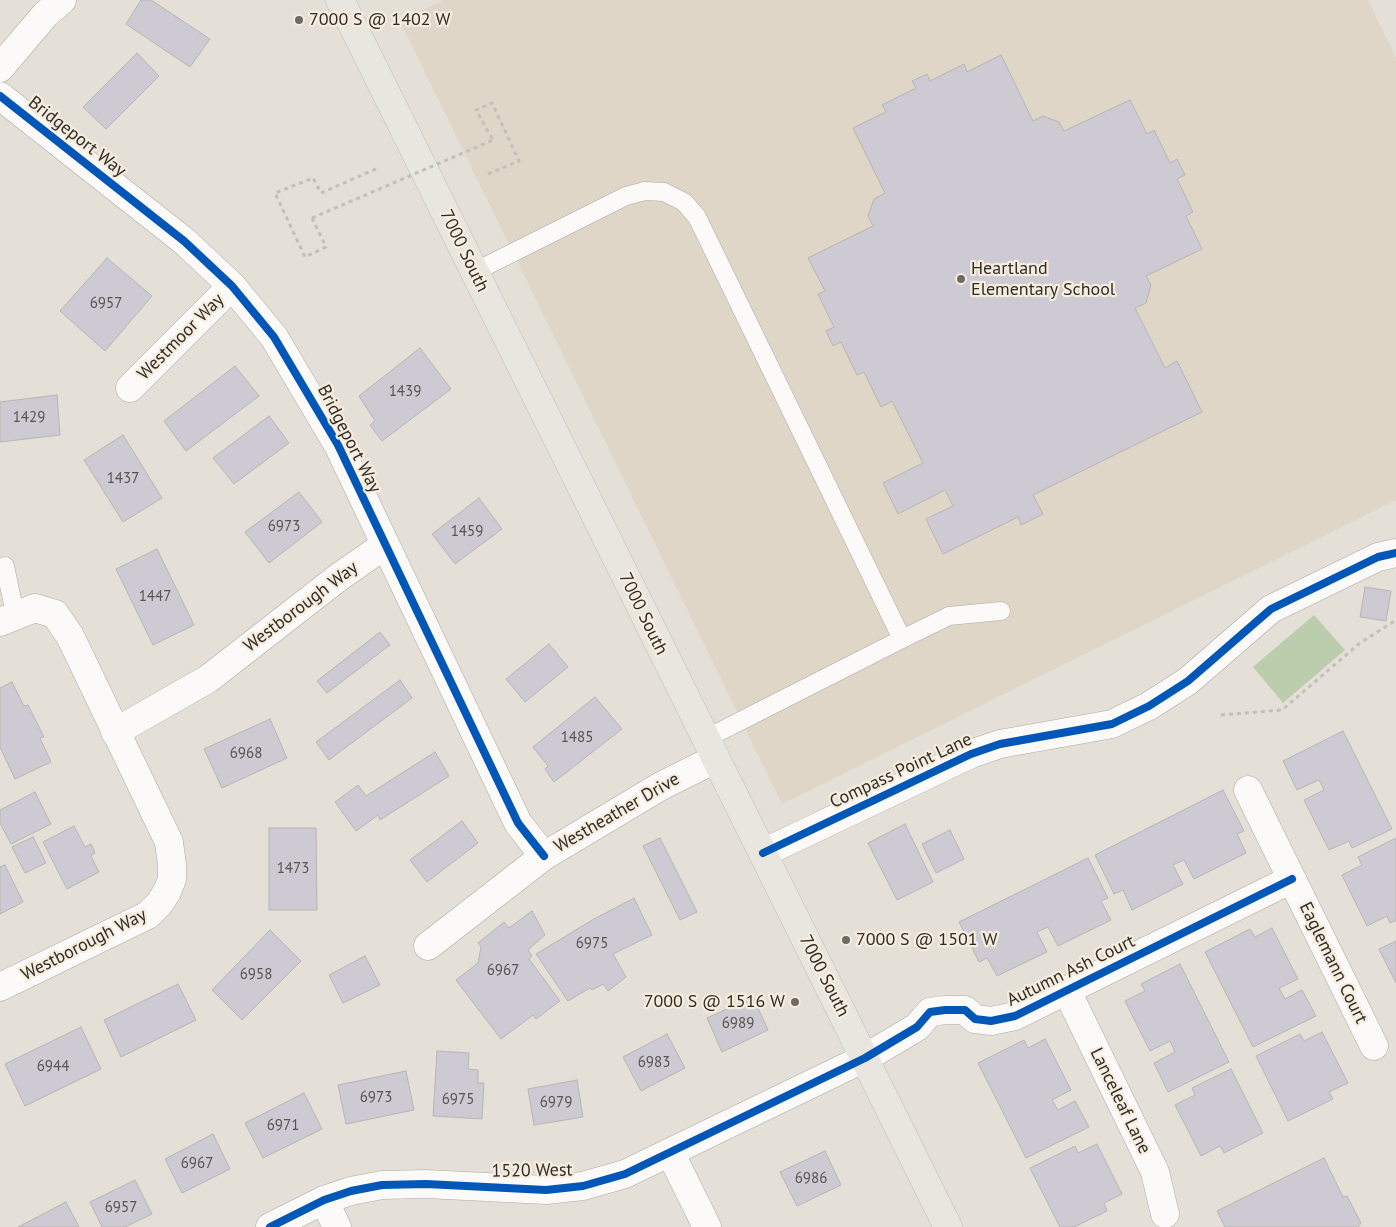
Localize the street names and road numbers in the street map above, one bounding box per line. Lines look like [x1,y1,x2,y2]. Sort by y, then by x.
street label: Bridgeport Way [24,92,130,182]
street label: 7000 South [435,206,493,296]
street label: Westmoor Way [133,289,229,385]
street label: Bridgeport Way [313,381,385,497]
street label: Westborough Way [240,557,362,657]
street label: 7000 South [614,569,672,659]
street label: Compass Point Lane [827,729,975,813]
street label: Westheather Drive [550,768,684,858]
street label: Eaglemann Court [1294,899,1372,1027]
street label: Westborough Way [18,904,150,986]
street label: 7000 South [794,931,854,1021]
street label: Autumn Ash Court [1003,931,1139,1011]
street label: Lanceleaf Lane [1085,1044,1155,1158]
street label: 1520 West [491,1159,573,1183]

